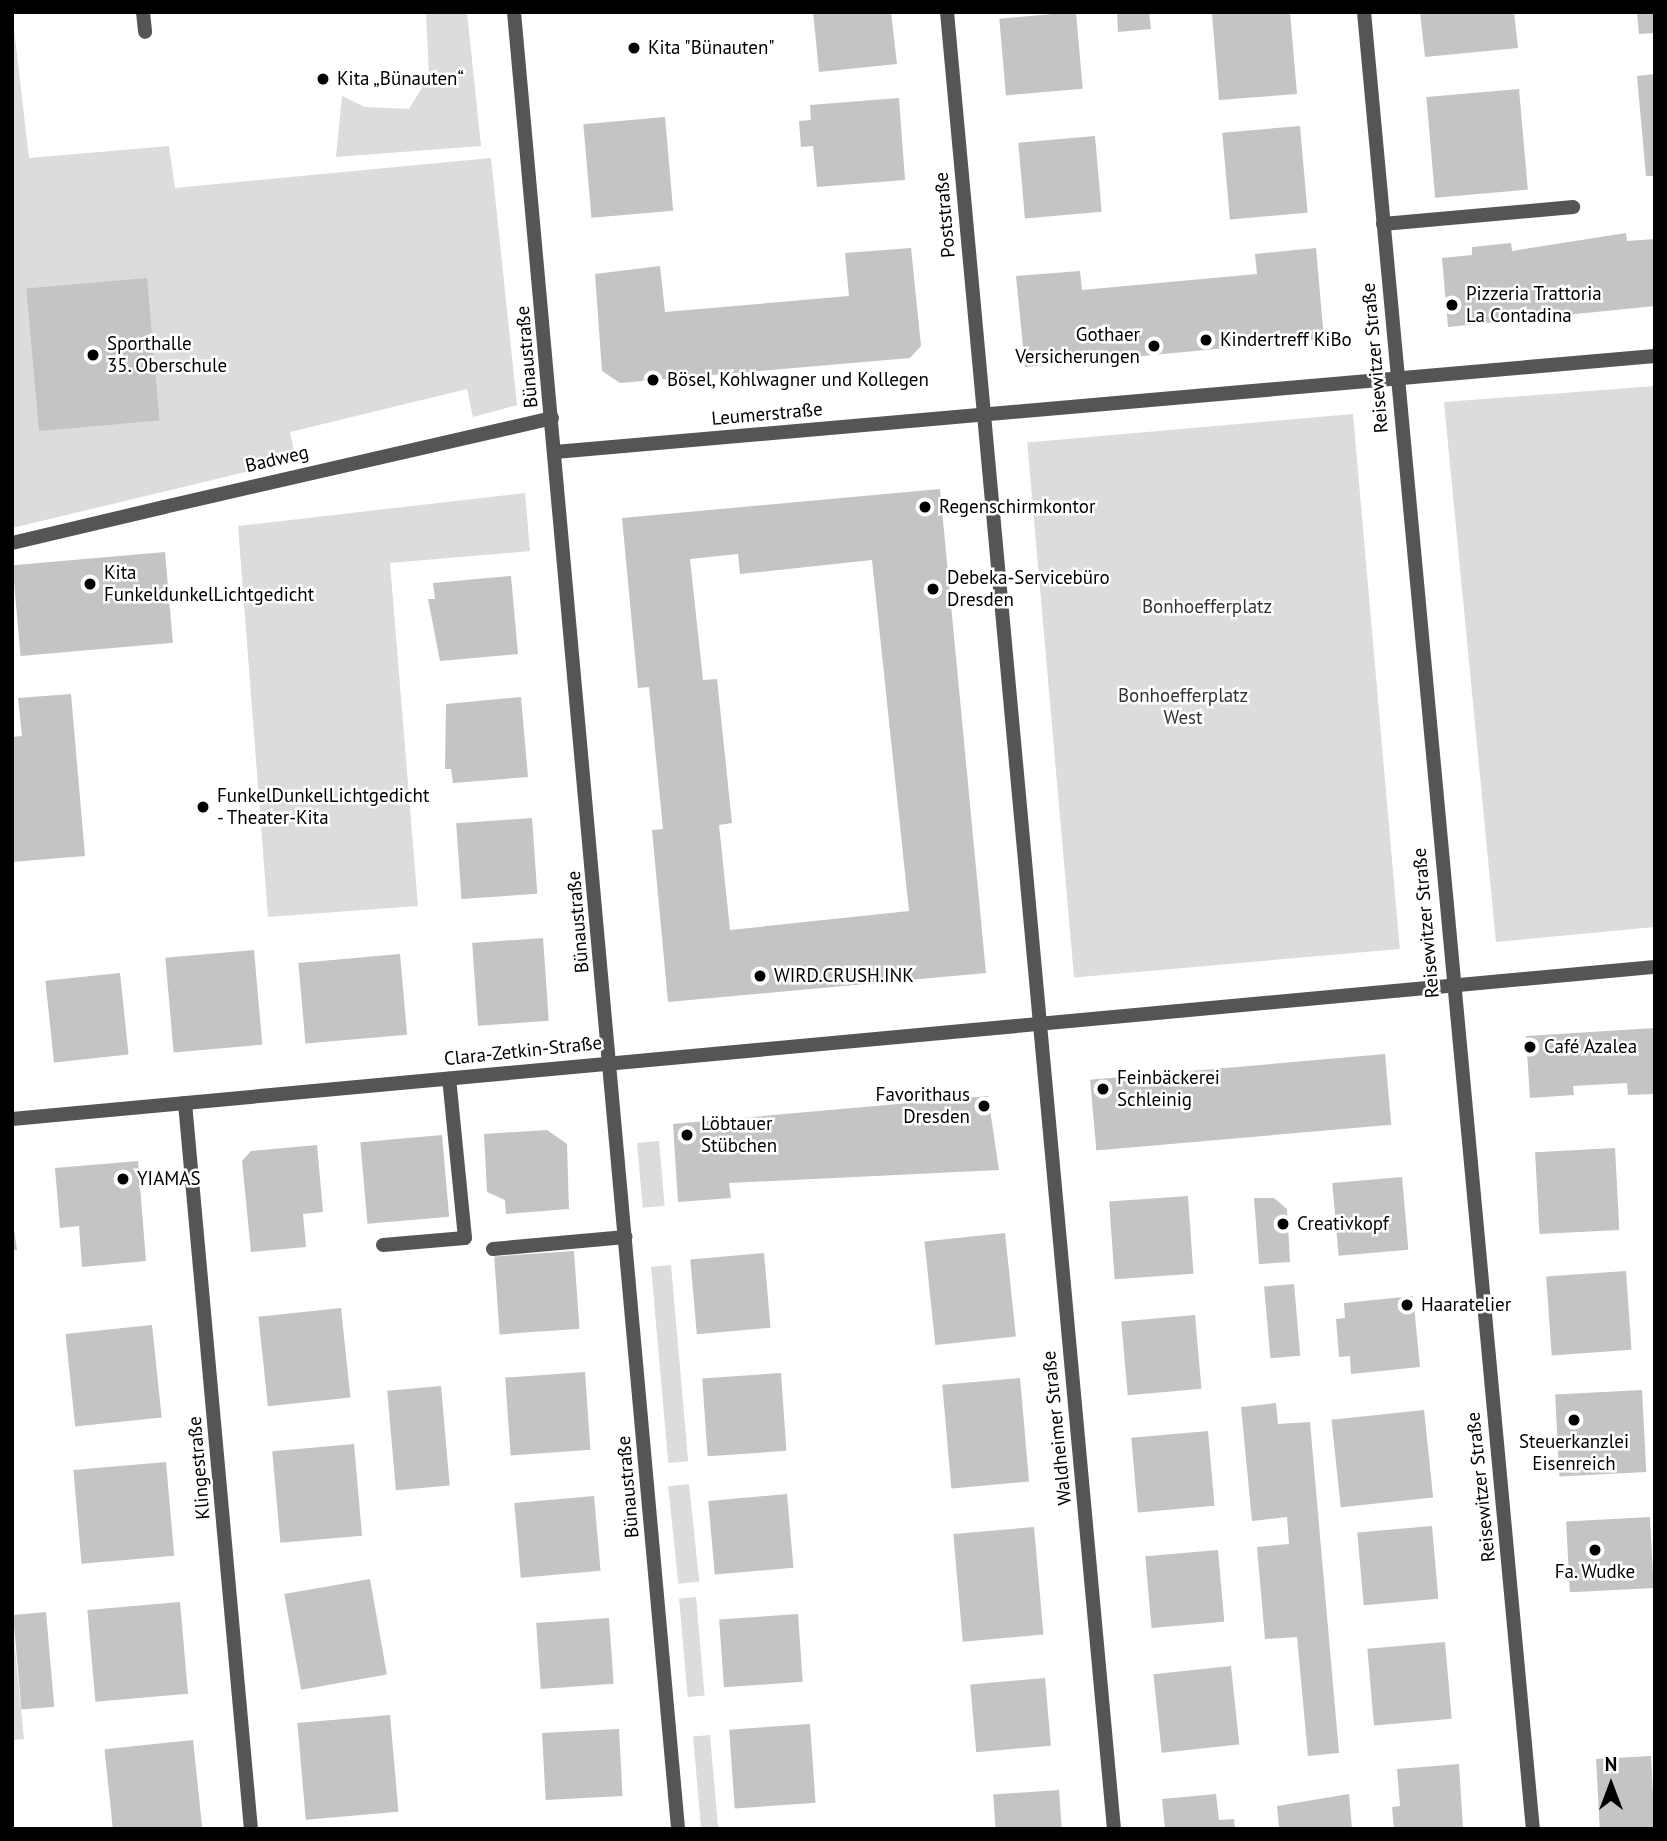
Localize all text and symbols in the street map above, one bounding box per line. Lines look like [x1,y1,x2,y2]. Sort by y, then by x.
place label: Kita "Bünauten" [648,37,776,59]
marker: Kita "Bünauten" [626,40,642,56]
place label: Kita „Bünauten“ [337,68,465,90]
marker: Kita „Bünauten“ [315,71,331,87]
street label: Poststraße [930,171,960,259]
street label: Reisewitzer Straße [1357,282,1393,434]
place label: Pizzeria Trattoria La Contadina [1466,283,1602,327]
marker: Pizzeria Trattoria La Contadina [1444,297,1460,313]
street label: Bünaustraße [511,305,543,409]
place label: Gothaer Versicherungen [1015,324,1140,368]
place label: Kindertreff KiBo [1220,329,1352,351]
marker: Kindertreff KiBo [1198,332,1214,348]
place label: Sporthalle 35. Oberschule [107,333,229,377]
marker: Gothaer Versicherungen [1146,338,1162,354]
marker: Sporthalle 35. Oberschule [85,347,101,363]
place label: Bösel, Kohlwagner und Kollegen [667,369,930,391]
marker: Bösel, Kohlwagner und Kollegen [645,372,661,388]
street label: Leumerstraße [711,398,823,430]
street label: Badweg [243,441,311,477]
place label: Regenschirmkontor [939,496,1095,518]
marker: Regenschirmkontor [917,499,933,515]
place label: Kita FunkeldunkelLichtgedicht [104,562,314,606]
place label: Debeka-Servicebüro Dresden [947,567,1110,611]
marker: Kita FunkeldunkelLichtgedicht [82,576,98,592]
marker: Debeka-Servicebüro Dresden [925,581,941,597]
park label: Bonhoefferplatz [1142,596,1272,618]
park label: Bonhoefferplatz West [1118,685,1248,729]
place label: FunkelDunkelLichtgedicht - Theater-Kita [217,785,429,829]
marker: FunkelDunkelLichtgedicht - Theater-Kita [195,799,211,815]
street label: Reisewitzer Straße [1408,847,1444,999]
street label: Bünaustraße [562,870,594,974]
place label: WIRD.CRUSH.INK [774,965,914,987]
marker: WIRD.CRUSH.INK [752,968,768,984]
street label: Clara-Zetkin-Straße [443,1031,603,1071]
place label: Café Azalea [1544,1036,1638,1058]
marker: Café Azalea [1522,1039,1538,1055]
place label: Feinbäckerei Schleinig [1117,1067,1220,1111]
marker: Feinbäckerei Schleinig [1095,1081,1111,1097]
place label: Favorithaus Dresden [876,1084,970,1128]
marker: Favorithaus Dresden [976,1098,992,1114]
place label: Löbtauer Stübchen [701,1113,777,1157]
marker: Löbtauer Stübchen [679,1127,695,1143]
place label: YIAMAS [137,1168,200,1190]
marker: YIAMAS [115,1171,131,1187]
place label: Creativkopf [1297,1213,1389,1235]
marker: Creativkopf [1275,1216,1291,1232]
place label: Haaratelier [1421,1294,1511,1316]
marker: Haaratelier [1399,1297,1415,1313]
street label: Waldheimer Straße [1038,1350,1076,1506]
street label: Reisewitzer Straße [1462,1411,1500,1563]
marker: Steuerkanzlei Eisenreich [1566,1412,1582,1428]
street label: Klingestraße [183,1415,215,1521]
place label: Steuerkanzlei Eisenreich [1519,1431,1629,1475]
street label: Bünaustraße [612,1435,644,1539]
marker: Fa. Wudke [1587,1542,1603,1558]
place label: Fa. Wudke [1554,1561,1636,1583]
north arrow [1576,1750,1646,1820]
text: N [1605,1752,1617,1776]

